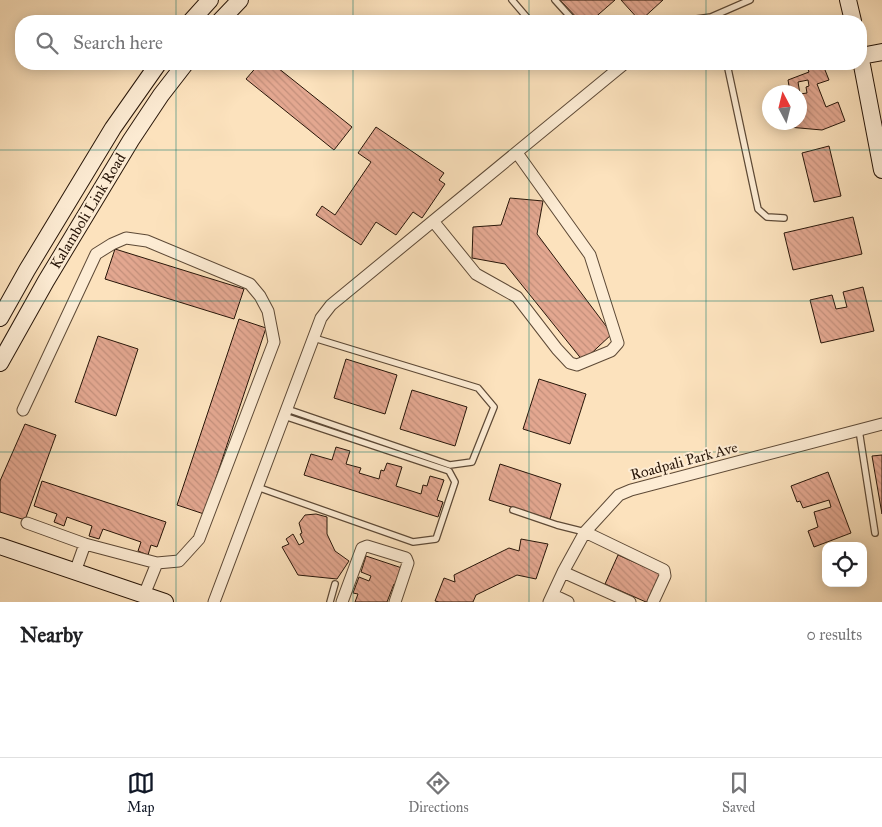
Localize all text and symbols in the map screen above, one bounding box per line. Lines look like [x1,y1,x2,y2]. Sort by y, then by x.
search box [15,15,867,70]
icon: search [33,29,61,57]
text: Search here [73,31,163,54]
north arrow [762,85,807,130]
street label: Kalamboli Link Road [46,150,130,272]
street label: Roadpali Park Ave [628,438,740,484]
map controls [822,542,867,587]
button: locate [822,542,867,587]
text: Nearby [20,622,83,648]
text: 0 results [807,625,862,644]
tab: Map [127,769,155,816]
tab: Directions [408,769,469,816]
tab: Saved [722,769,755,816]

